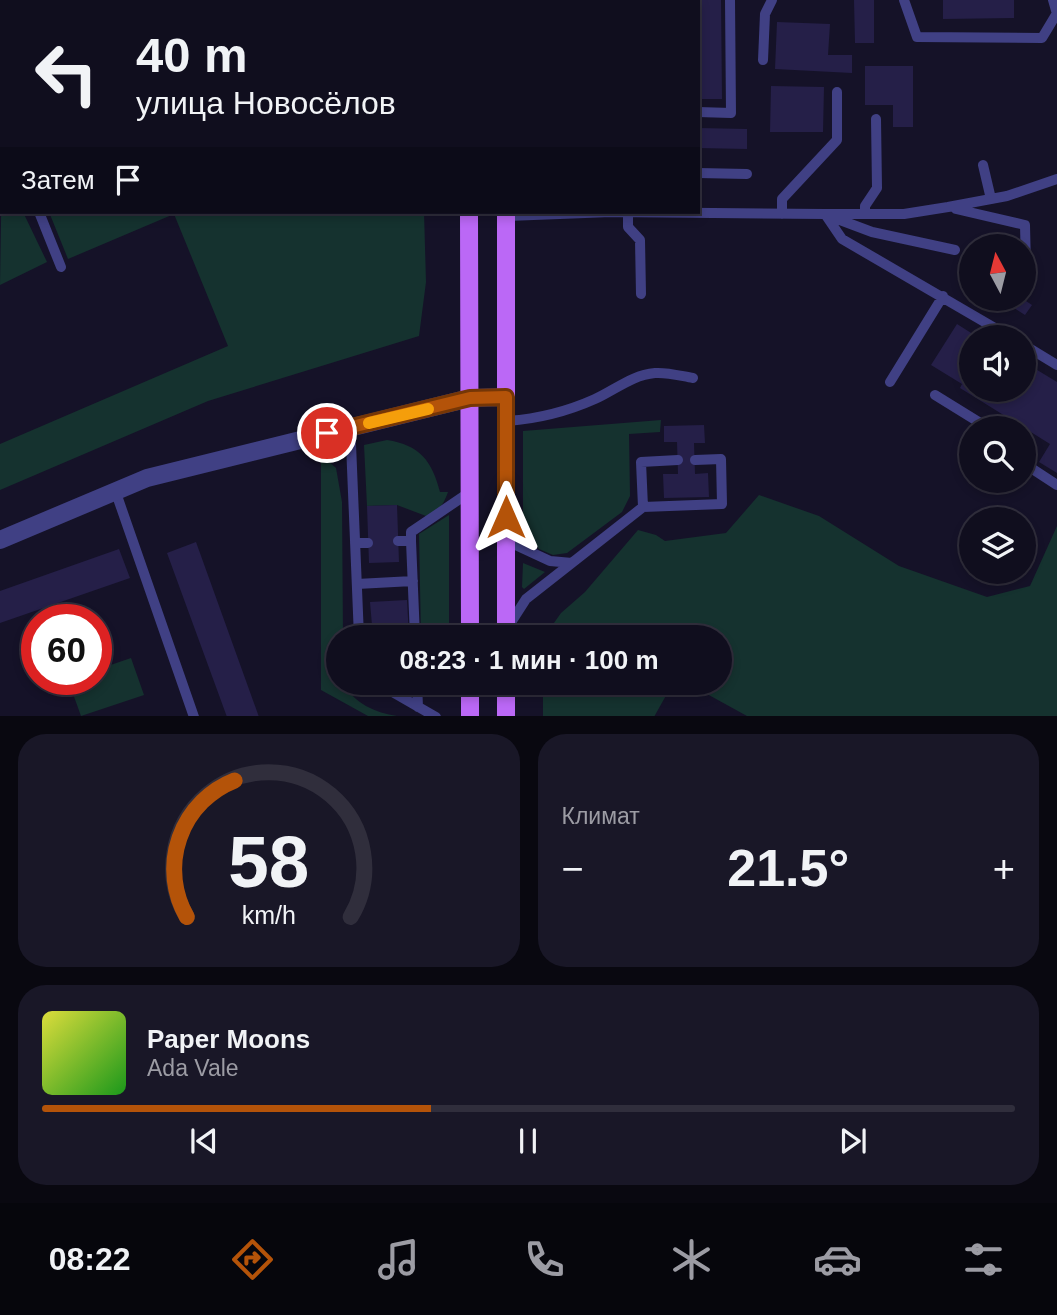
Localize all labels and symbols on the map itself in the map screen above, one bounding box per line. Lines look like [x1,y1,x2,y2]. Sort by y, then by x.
north arrow [959,234,1036,312]
pin [297,403,357,463]
position arrow [469,480,543,554]
speed limit sign: 60 [21,604,112,695]

